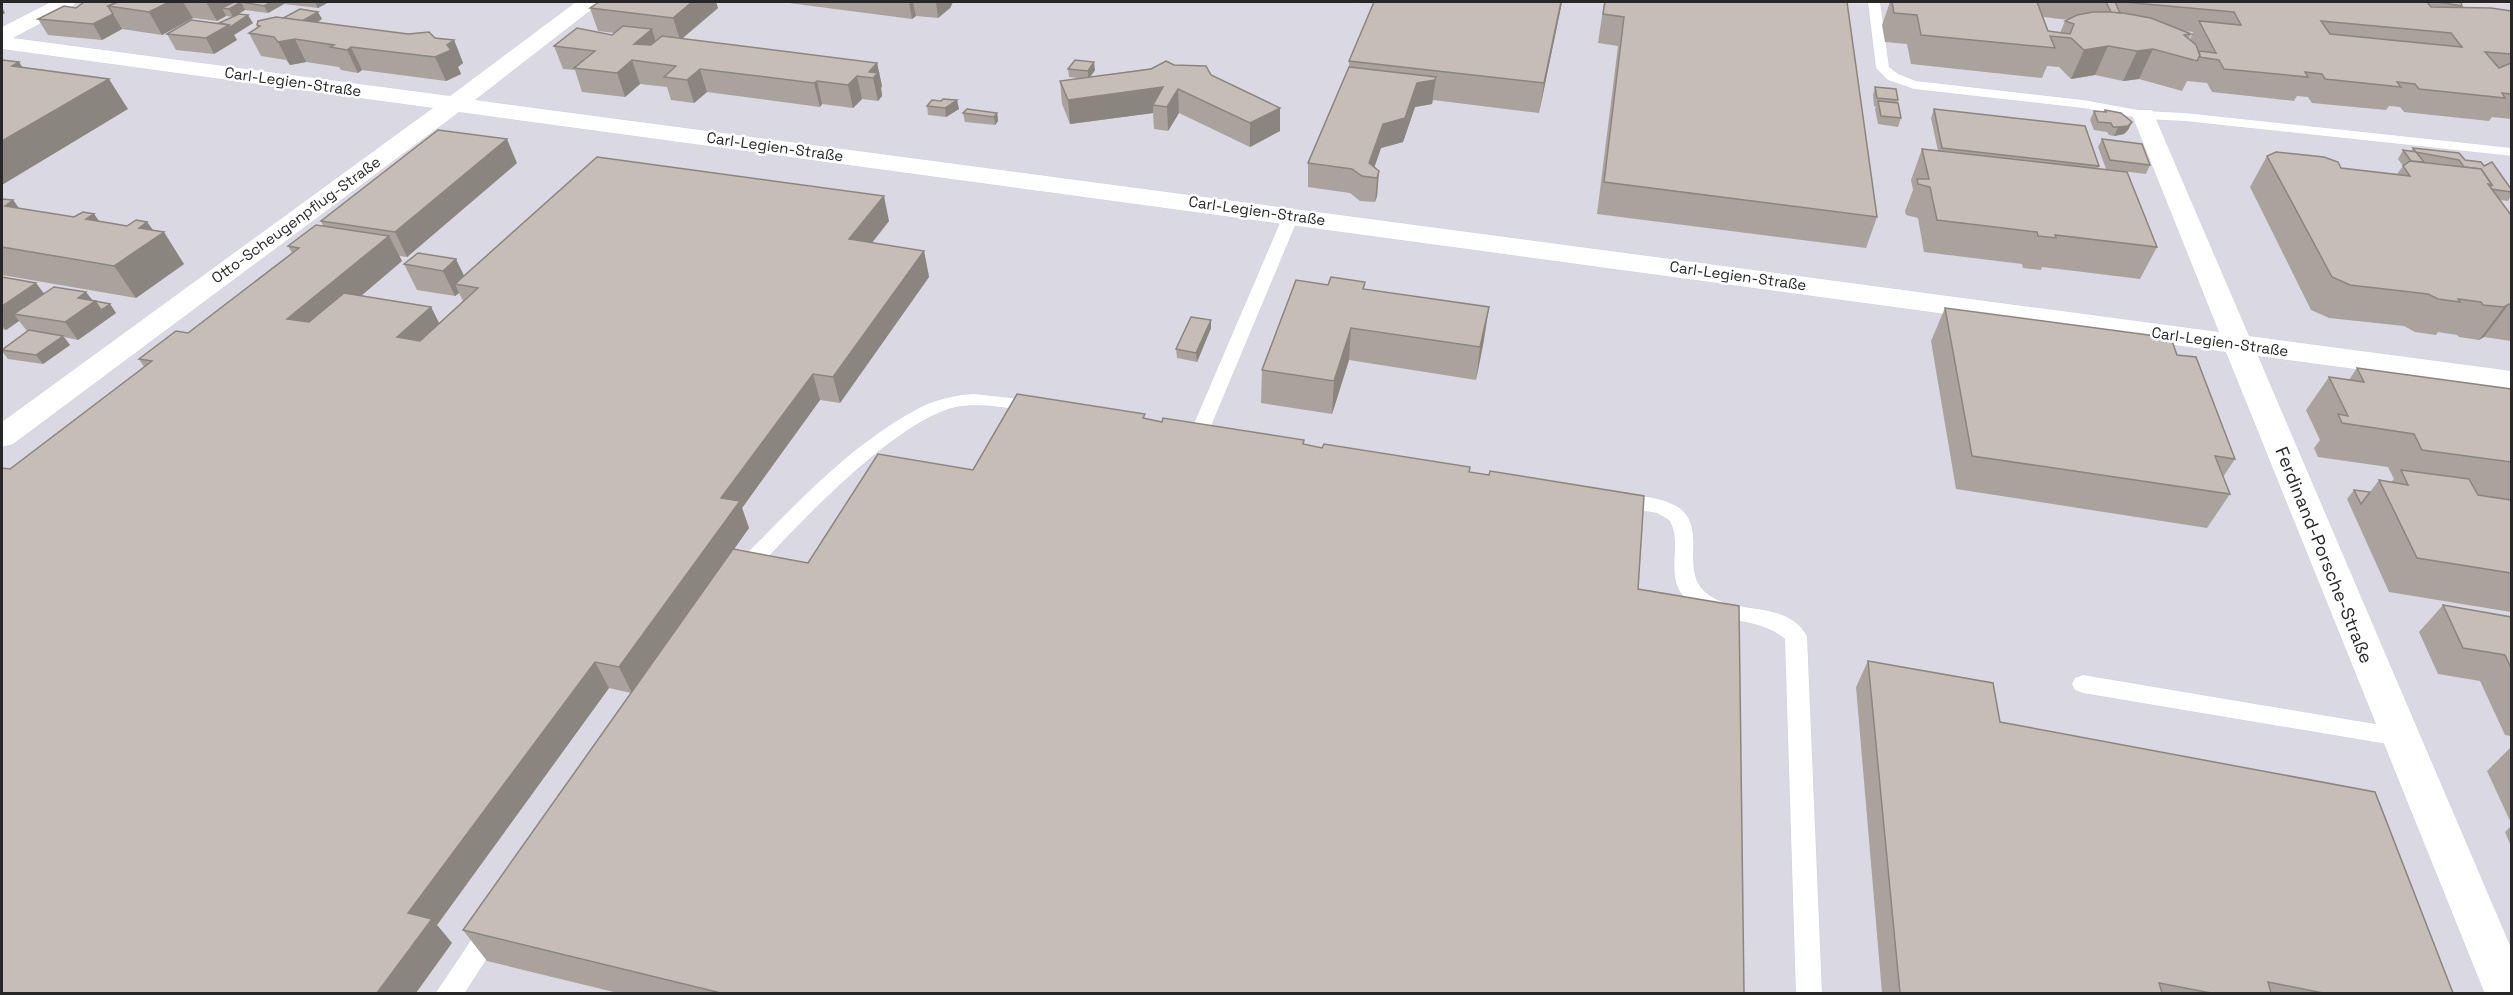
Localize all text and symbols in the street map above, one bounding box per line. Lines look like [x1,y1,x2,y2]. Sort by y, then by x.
street label: Carl-Legien-Straße [223,62,363,101]
street label: Carl-Legien-Straße [705,127,845,166]
street label: Otto-Scheugenpflug-Straße [207,152,384,287]
street label: Carl-Legien-Straße [1187,191,1327,230]
street label: Carl-Legien-Straße [1668,256,1808,295]
street label: Carl-Legien-Straße [2150,322,2290,361]
street label: Ferdinand-Porsche-Straße [2270,443,2378,666]

